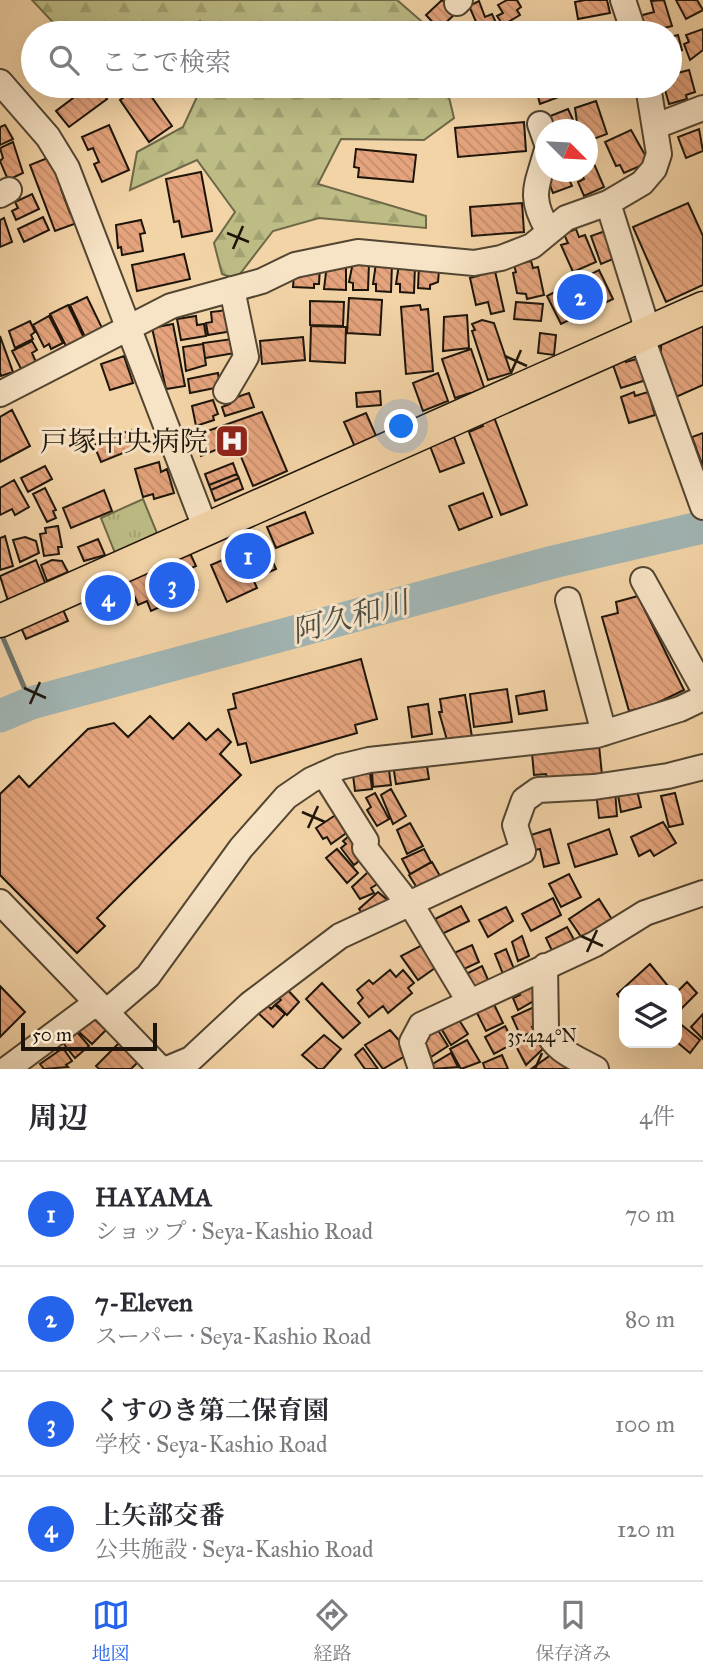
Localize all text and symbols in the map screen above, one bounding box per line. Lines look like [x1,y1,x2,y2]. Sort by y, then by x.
search box [21,21,682,98]
icon: search [45,41,83,79]
text: ここで検索 [101,46,231,78]
north arrow [535,119,598,182]
pin: 2 [557,271,603,323]
your location [384,409,418,443]
hospital icon: 戸塚中央病院 [213,422,251,460]
place label: 戸塚中央病院 [40,424,208,459]
pin: 1 [225,530,271,582]
pin: 3 [149,559,195,611]
pin: 4 [85,572,131,624]
water label: 阿久和川 [287,583,416,650]
map controls [619,985,682,1048]
button: layers [619,985,682,1048]
scale bar [21,1020,158,1052]
text: 50 m [32,1023,72,1046]
text: 35.424°N [507,1025,577,1047]
text: 周辺 [28,1100,88,1136]
text: 4件 [639,1102,675,1130]
text: HAYAMA [95,1181,212,1213]
text: 1 [46,1200,56,1228]
text: 70 m [625,1200,675,1228]
text: ショップ · Seya-Kashio Road [95,1217,373,1245]
text: 7-Eleven [95,1286,193,1318]
text: 2 [45,1305,57,1333]
text: 80 m [625,1305,675,1333]
text: スーパー · Seya-Kashio Road [95,1322,371,1350]
text: くすのき第二保育園 [95,1394,329,1426]
text: 3 [46,1410,56,1438]
text: 100 m [615,1410,675,1438]
text: 学校 · Seya-Kashio Road [95,1430,328,1458]
text: 上矢部交番 [95,1499,225,1531]
text: 4 [45,1515,57,1543]
text: 120 m [617,1515,675,1543]
text: 公共施設 · Seya-Kashio Road [95,1535,374,1563]
tab: 地図 [92,1596,130,1665]
tab: 経路 [313,1596,351,1665]
tab: 保存済み [535,1596,611,1665]

